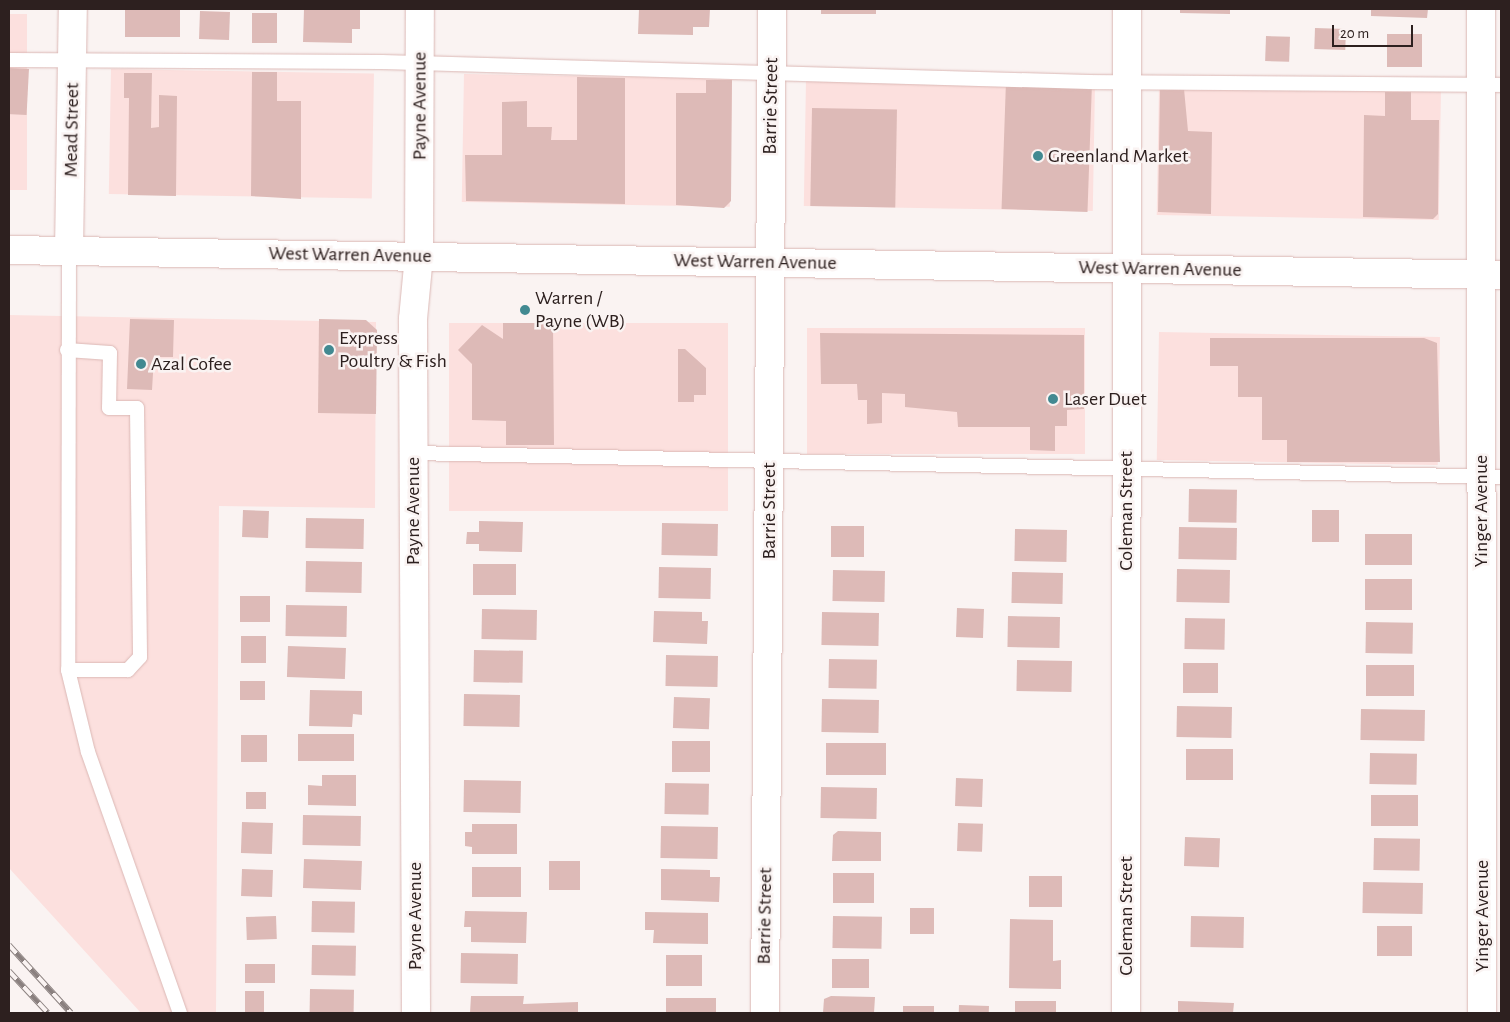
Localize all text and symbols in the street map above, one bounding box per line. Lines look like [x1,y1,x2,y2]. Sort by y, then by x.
scale bar [1335,15,1416,47]
text: 20 m [1340,26,1369,41]
street label: Payne Avenue [408,52,432,160]
street label: Barrie Street [758,57,784,155]
street label: Mead Street [59,83,85,177]
place label: Greenland Market [1048,144,1188,168]
marker: Greenland Market [1032,150,1044,162]
street label: West Warren Avenue [268,242,432,268]
street label: West Warren Avenue [673,249,837,275]
street label: West Warren Avenue [1078,256,1242,282]
place label: Warren / Payne (WB) [535,286,626,333]
marker: Warren / Payne (WB) [519,304,531,316]
place label: Express Poultry & Fish [339,326,447,373]
marker: Express Poultry & Fish [323,344,335,356]
place label: Azal Cofee [151,352,232,376]
marker: Azal Cofee [135,358,147,370]
place label: Laser Duet [1064,387,1147,411]
marker: Laser Duet [1046,392,1060,406]
street label: Coleman Street [1114,451,1138,571]
street label: Yinger Avenue [1469,455,1493,567]
street label: Payne Avenue [401,457,425,565]
street label: Barrie Street [757,462,781,560]
street label: Coleman Street [1114,856,1138,976]
street label: Yinger Avenue [1470,860,1494,972]
street label: Payne Avenue [403,862,427,970]
street label: Barrie Street [752,867,778,965]

